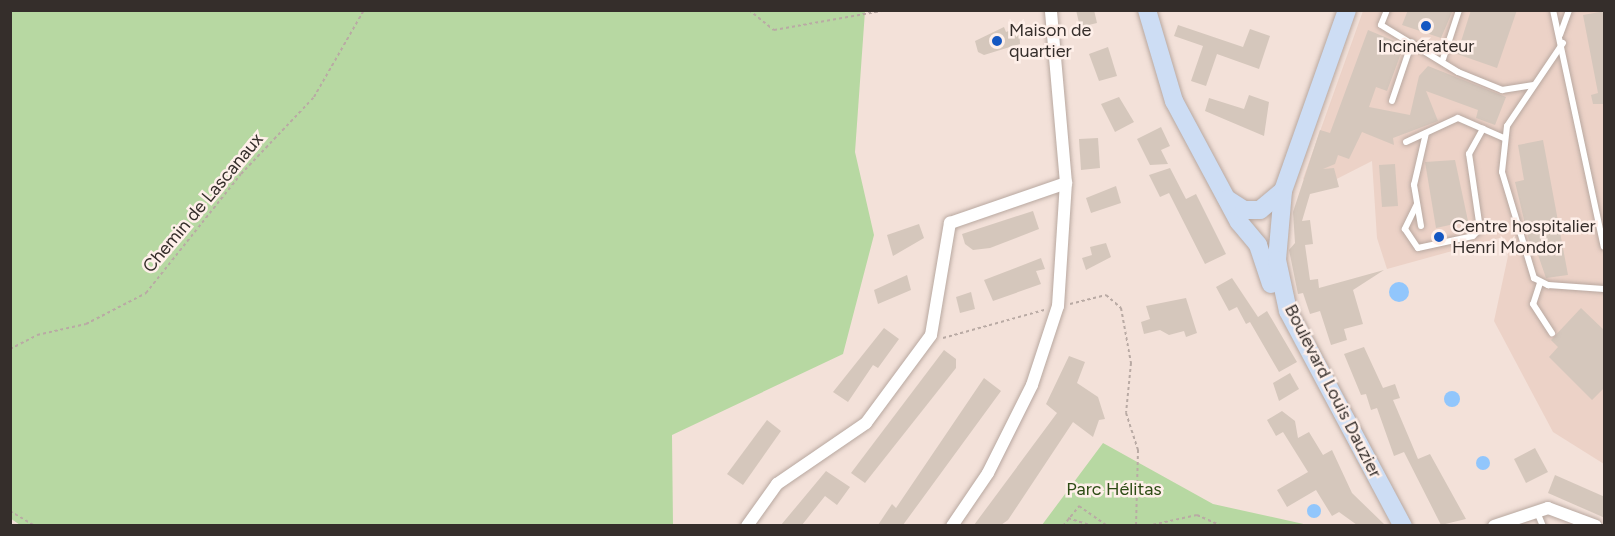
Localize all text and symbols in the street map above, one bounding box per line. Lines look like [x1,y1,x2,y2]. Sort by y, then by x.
marker: Incinérateur [1419,19,1433,33]
place label: Maison de quartier [1009,20,1091,63]
marker: Maison de quartier [990,34,1004,48]
place label: Incinérateur [1378,35,1474,57]
street label: Chemin de Lascanaux [138,129,268,277]
place label: Centre hospitalier Henri Mondor [1452,216,1596,258]
marker: Centre hospitalier Henri Mondor [1430,228,1448,246]
street label: Boulevard Louis Dauzier [1280,301,1386,481]
park label: Parc Hélitas [1066,478,1162,500]

